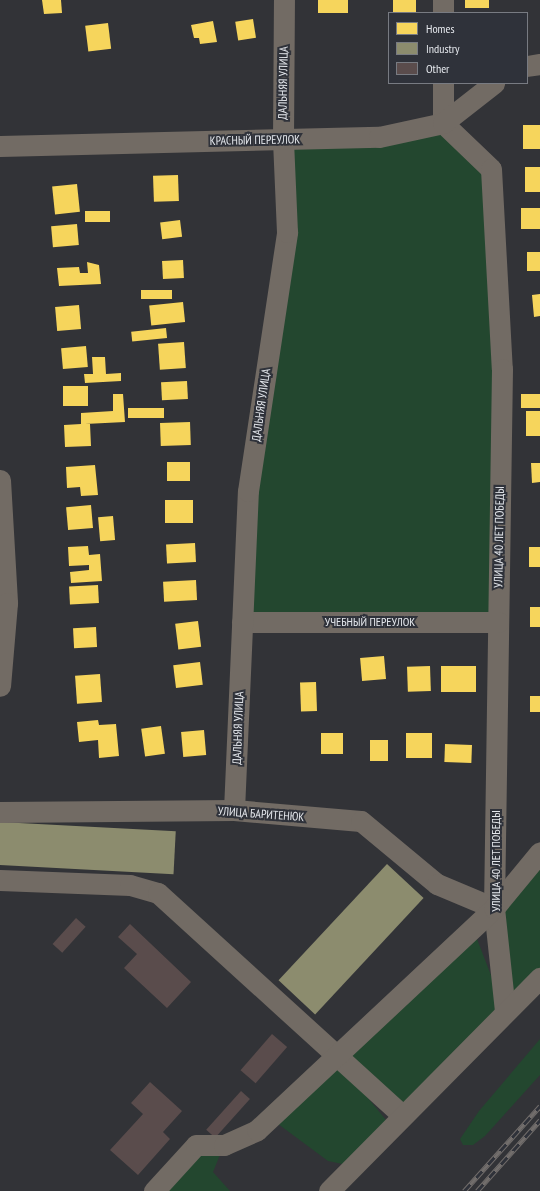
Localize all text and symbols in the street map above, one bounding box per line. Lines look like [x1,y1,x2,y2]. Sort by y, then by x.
legend [388,12,528,84]
text: Homes [426,21,454,36]
text: Industry [426,41,460,56]
street label: ДАЛЬНЯЯ УЛИЦА [275,46,291,120]
text: Other [426,61,449,76]
street label: КРАСНЫЙ ПЕРЕУЛОК [210,132,300,148]
street label: ДАЛЬНЯЯ УЛИЦА [249,368,273,442]
street label: УЛИЦА 40 ЛЕТ ПОБЕДЫ [491,486,507,588]
street label: УЧЕБНЫЙ ПЕРЕУЛОК [325,615,415,629]
street label: ДАЛЬНЯЯ УЛИЦА [230,691,246,765]
street label: УЛИЦА БАРИТЕНЮК [217,804,305,824]
street label: УЛИЦА 40 ЛЕТ ПОБЕДЫ [489,810,503,912]

